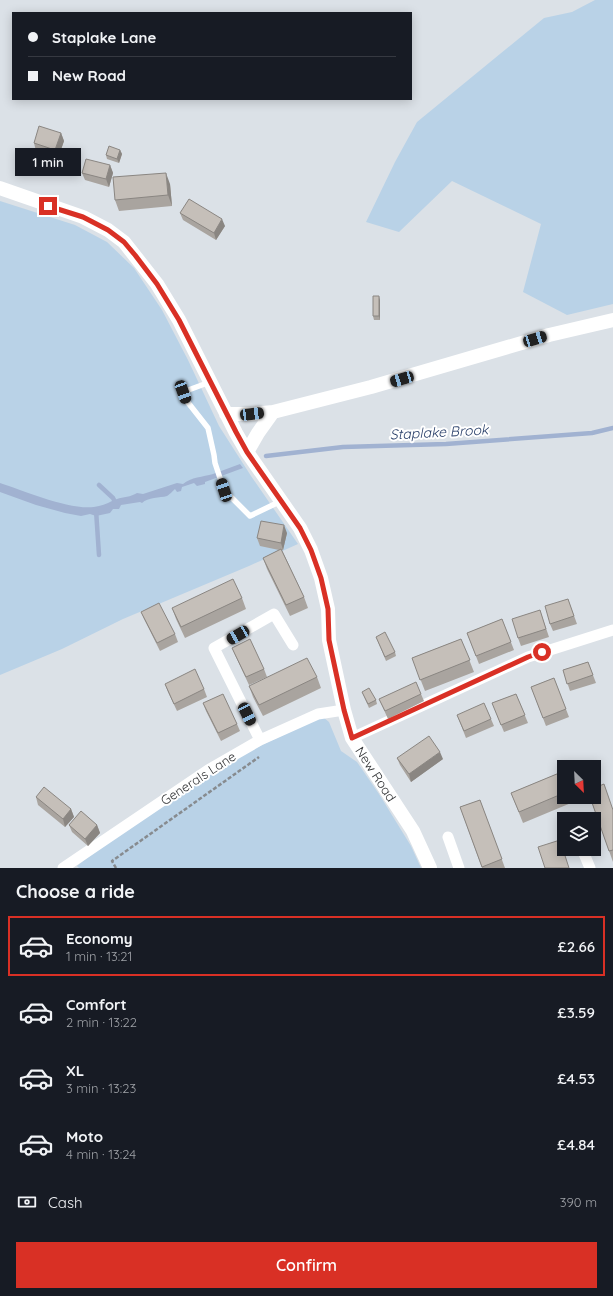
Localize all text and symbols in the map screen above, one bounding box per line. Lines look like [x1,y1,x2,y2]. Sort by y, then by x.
text: Staplake Lane [52,28,156,47]
text: New Road [52,66,126,85]
callout: 1 min [15,148,81,176]
text: 1 min [32,154,64,170]
route end [39,197,57,215]
car [522,330,548,348]
car [389,370,415,388]
car [173,379,193,405]
car [239,407,265,421]
water label: Staplake Brook [389,420,490,444]
car [215,477,233,503]
car [225,624,251,646]
route start [533,643,551,661]
car [236,701,258,727]
street label: New Road [352,743,400,805]
street label: Generals Lane [157,748,239,808]
north arrow [557,760,601,804]
map controls [557,760,601,856]
button: layers [557,812,601,856]
text: Choose a ride [16,880,135,903]
icon: car [18,928,54,964]
text: Economy [66,929,133,948]
text: £2.66 [557,937,595,956]
text: 1 min · 13:21 [66,948,132,964]
icon: car [18,994,54,1030]
text: Comfort [66,995,127,1014]
text: £3.59 [557,1003,595,1022]
text: 2 min · 13:22 [66,1014,137,1030]
icon: car [18,1060,54,1096]
text: XL [66,1061,84,1080]
text: £4.53 [557,1069,595,1088]
text: 3 min · 13:23 [66,1080,136,1096]
icon: car [18,1126,54,1162]
text: Moto [66,1127,103,1146]
text: £4.84 [557,1135,595,1154]
text: 4 min · 13:24 [66,1146,136,1162]
icon: cash [16,1191,38,1213]
text: Cash [48,1193,82,1212]
text: 390 m [560,1194,597,1210]
button: Confirm [16,1242,597,1288]

